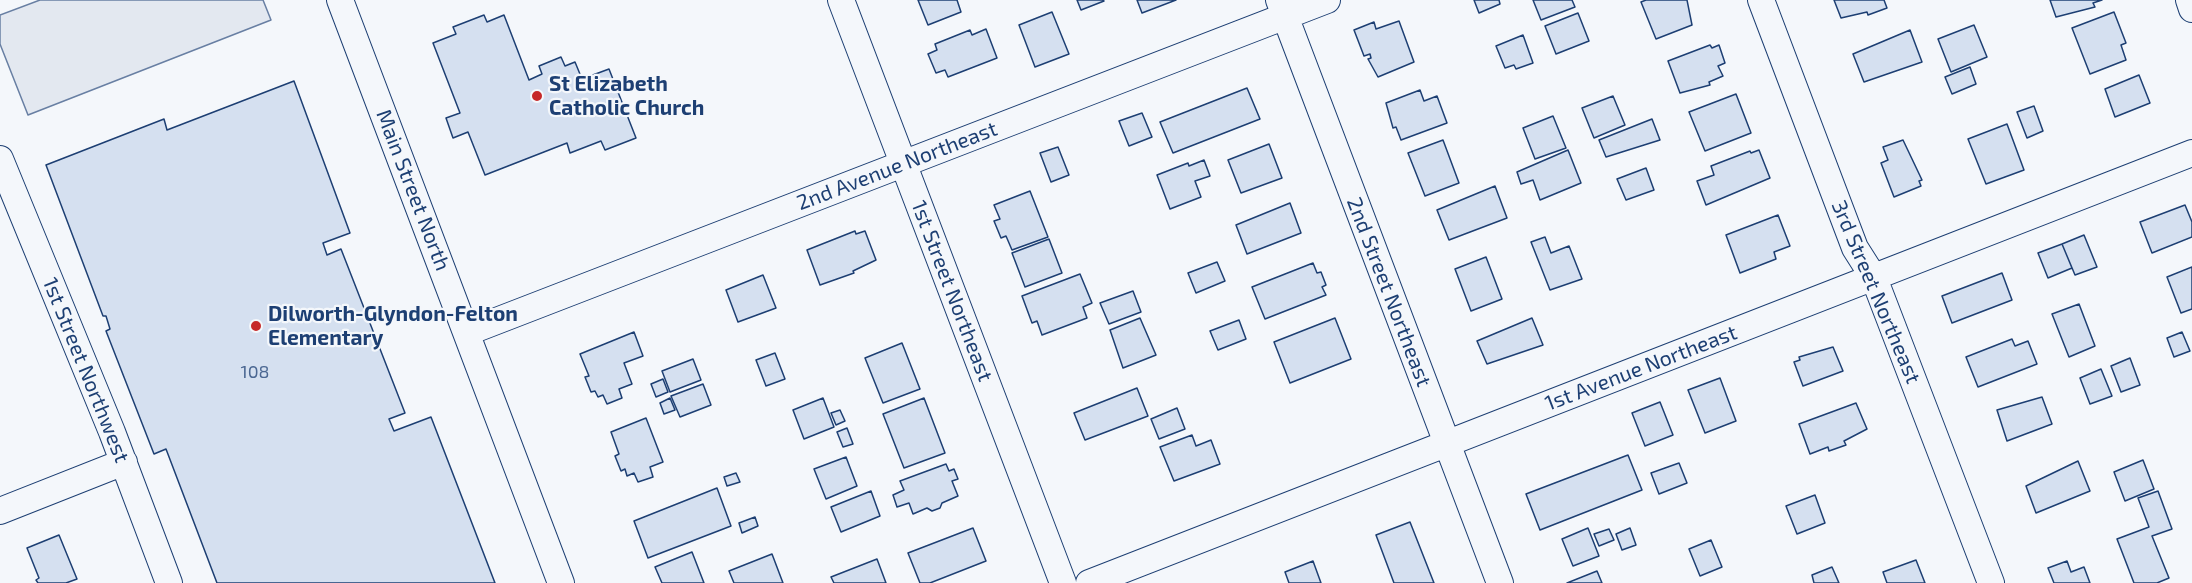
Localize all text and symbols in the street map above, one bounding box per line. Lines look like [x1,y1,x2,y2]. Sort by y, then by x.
place label: St Elizabeth Catholic Church [549,71,704,121]
marker: St Elizabeth Catholic Church [530,89,544,103]
street label: Main Street North [371,106,455,274]
street label: 2nd Avenue Northeast [793,116,1001,216]
street label: 2nd Street Northeast [1341,194,1437,390]
street label: 1st Street Northeast [906,197,998,385]
street label: 3rd Street Northeast [1826,197,1926,387]
street label: 1st Street Northwest [37,274,135,466]
place label: Dilworth-Glyndon-Felton Elementary [268,301,518,351]
marker: Dilworth-Glyndon-Felton Elementary [249,319,263,333]
street label: 1st Avenue Northeast [1541,320,1741,416]
house number: 108 [241,361,269,383]

